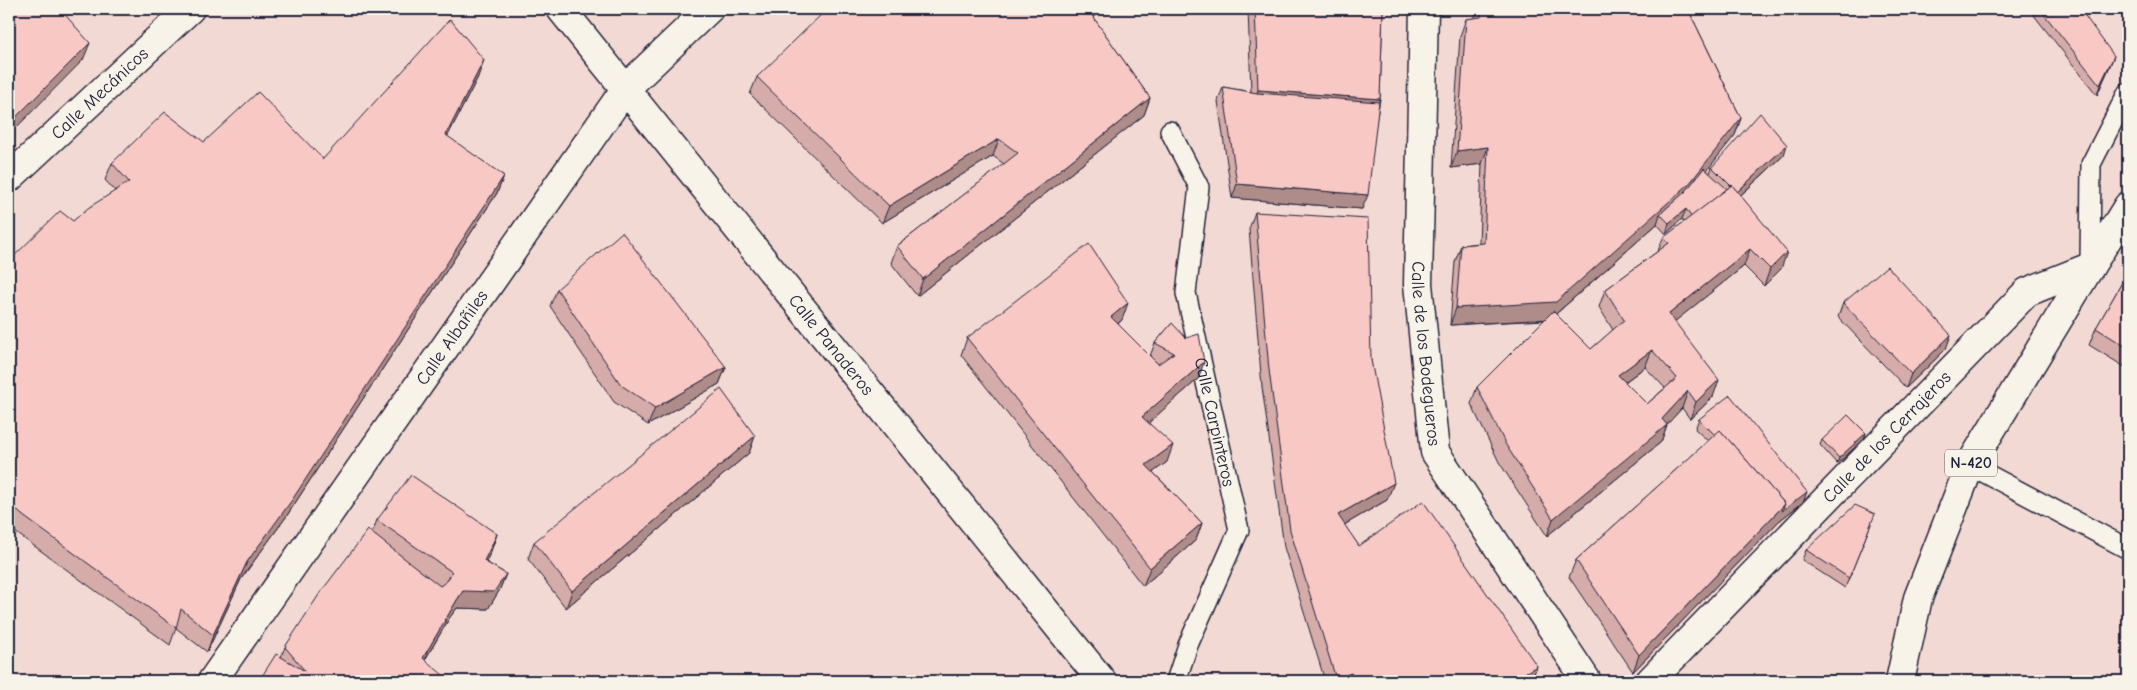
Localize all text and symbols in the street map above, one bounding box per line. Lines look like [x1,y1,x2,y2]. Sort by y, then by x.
street label: Calle Mecánicos [47,43,153,144]
street label: Calle de los Bodegueros [1407,261,1445,447]
street label: Calle Albañiles [411,286,492,389]
street label: Calle Panaderos [784,290,878,399]
street label: Calle Carpinteros [1190,355,1239,489]
street label: Calle de los Cerrajeros [1818,367,1955,507]
road number: N-420 [1945,449,1997,476]

